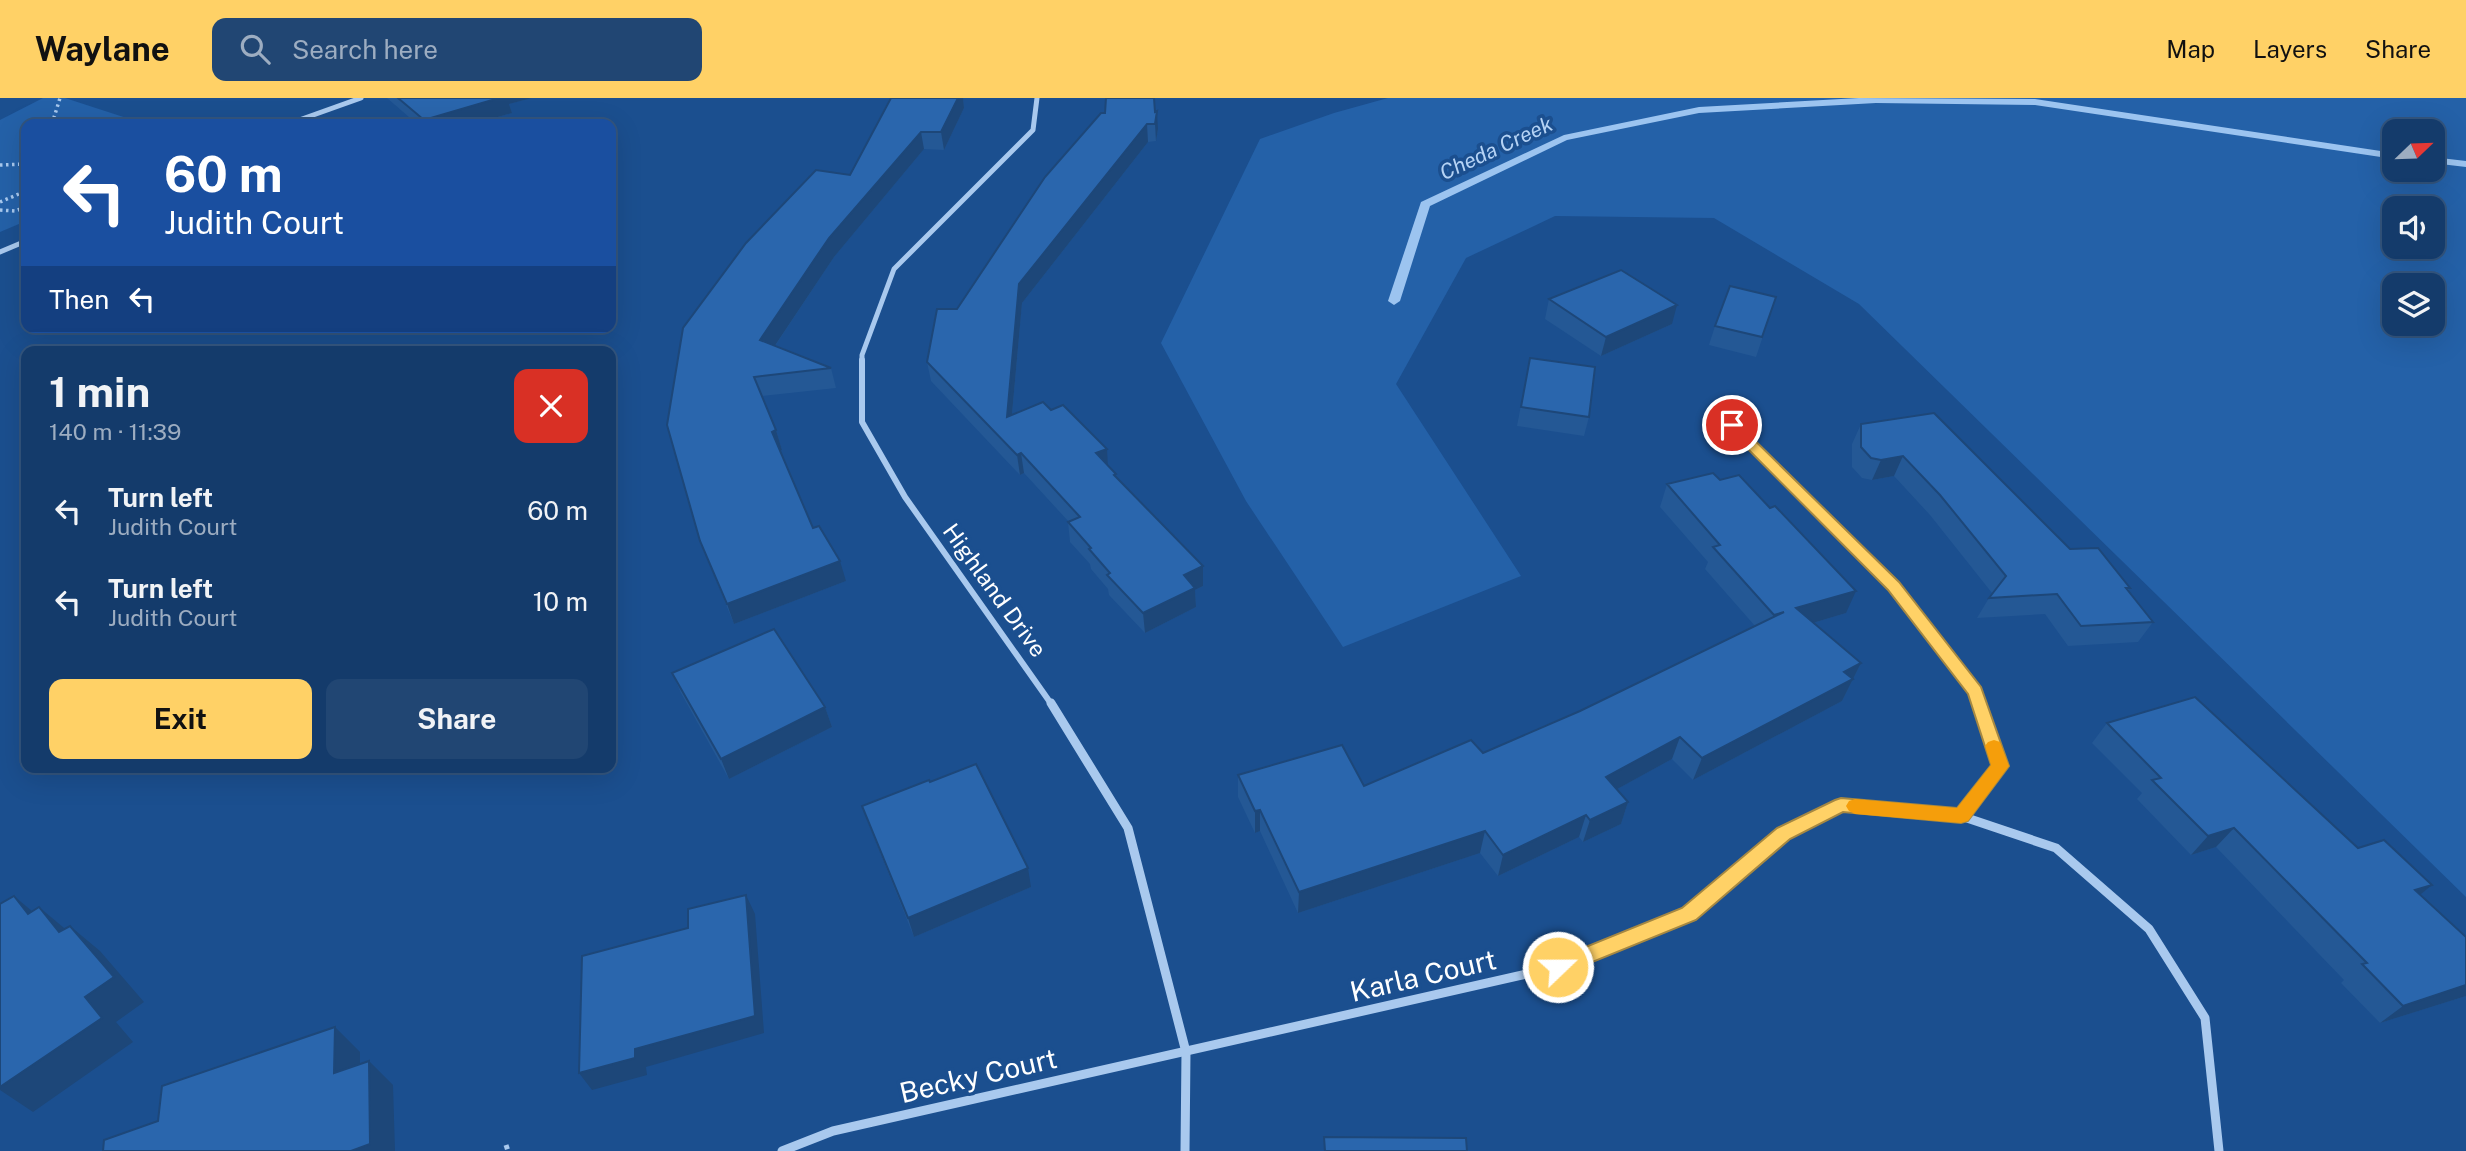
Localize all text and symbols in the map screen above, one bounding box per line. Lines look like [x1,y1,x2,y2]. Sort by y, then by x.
search box [212,18,702,81]
text: Waylane [35,30,170,68]
icon: search [236,30,274,68]
text: Search here [292,34,438,65]
text: Map [2166,35,2215,63]
text: Layers [2253,35,2327,63]
text: Share [2365,35,2431,63]
water label: Cheda Creek [1436,111,1557,185]
north arrow [2382,119,2445,182]
map controls [2382,119,2445,336]
text: 60 m [164,145,283,203]
icon: left [49,147,140,238]
button: sound [2382,196,2445,259]
text: Judith Court [164,204,344,241]
button: layers [2382,273,2445,336]
icon: left [123,280,161,318]
text: Then [49,284,109,315]
text: 1 min [49,367,150,416]
button: close [514,369,588,443]
pin [1702,395,1762,455]
icon: arrive [1713,406,1751,444]
text: 140 m · 11:39 [49,418,181,445]
text: Turn left [108,482,213,513]
icon: left [49,492,87,530]
text: 60 m [527,495,588,526]
text: Judith Court [108,513,238,540]
street label: Highland Drive [938,518,1052,662]
text: Turn left [108,573,213,604]
icon: left [49,583,87,621]
text: 10 m [533,586,588,617]
text: Judith Court [108,604,238,631]
button: Exit [49,679,312,759]
button: Share [326,679,588,759]
position arrow [1521,930,1595,1004]
street label: Karla Court [1347,942,1499,1008]
street label: Becky Court [896,1041,1060,1109]

